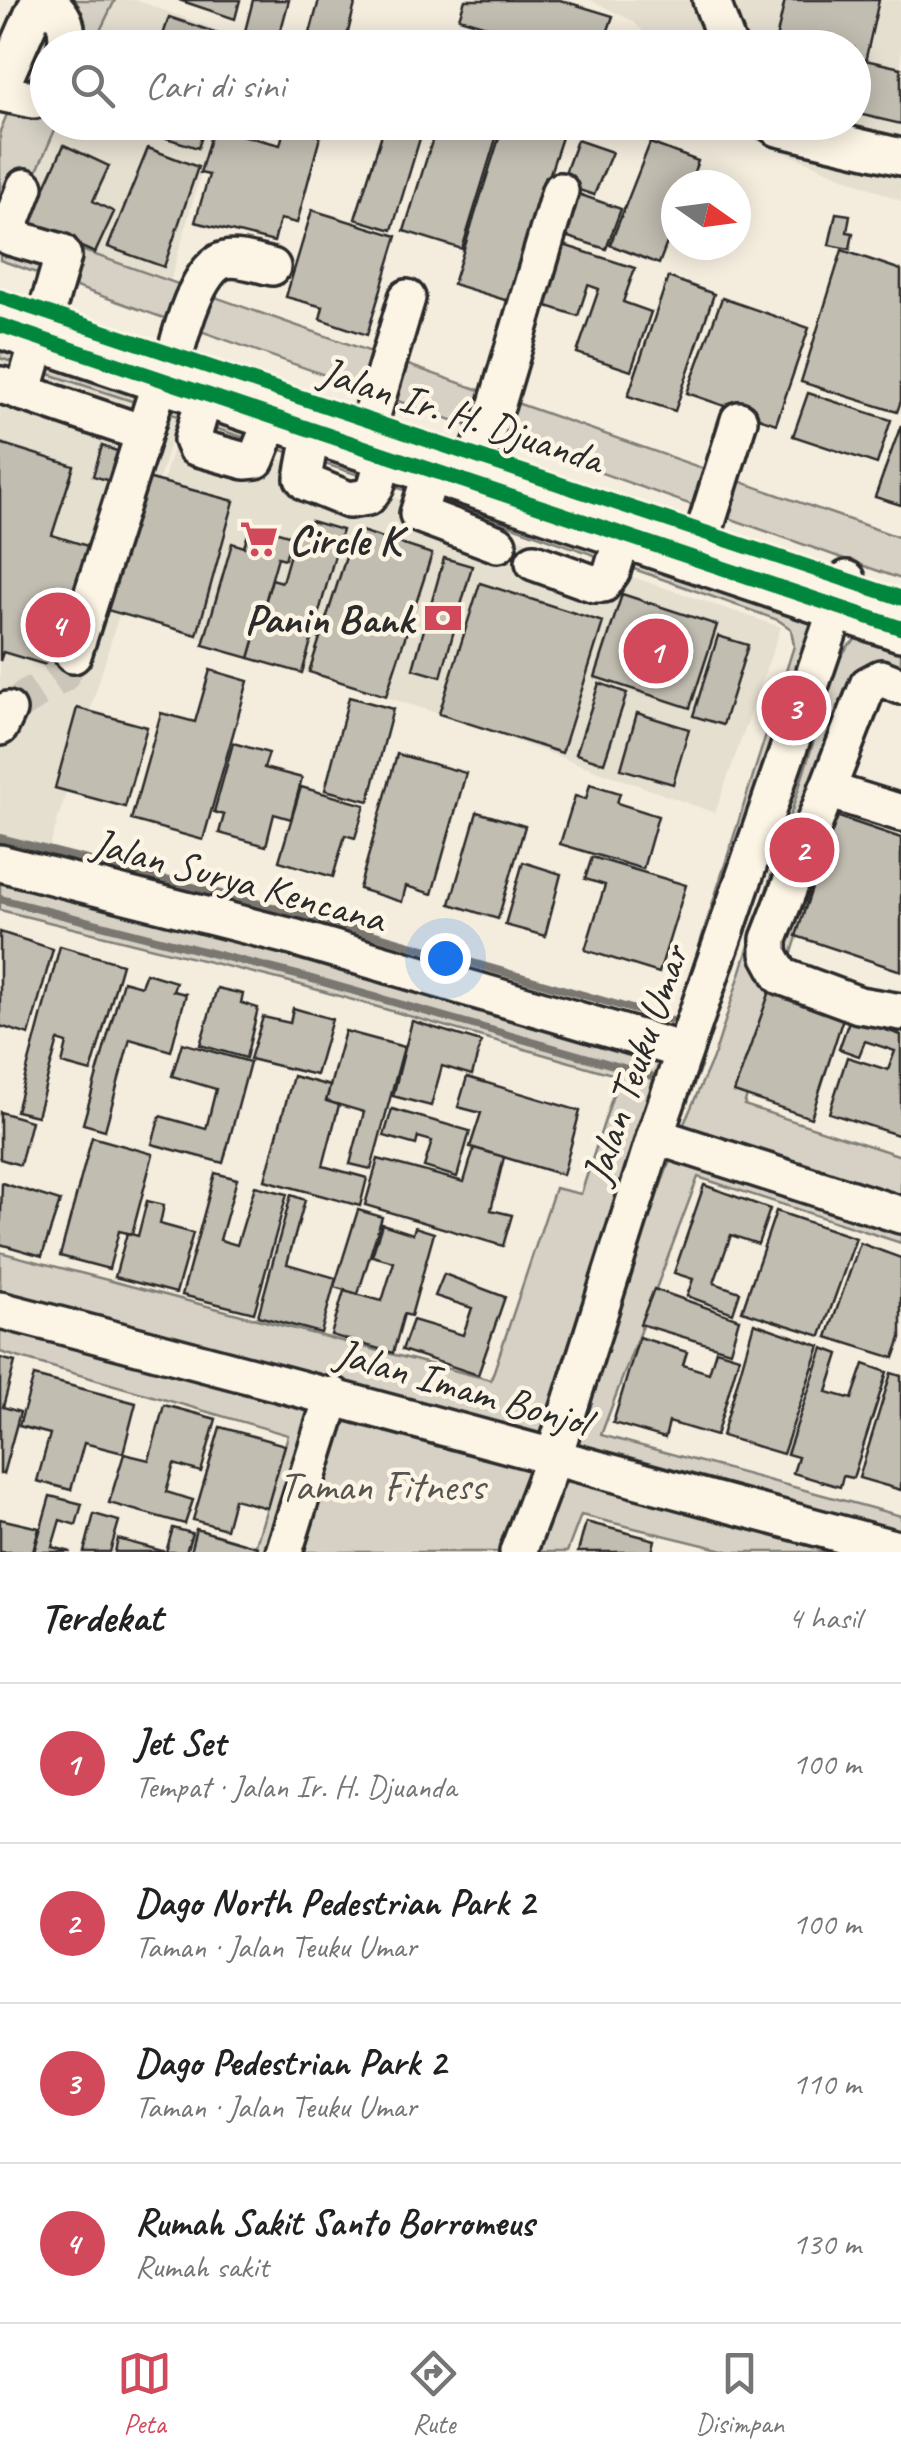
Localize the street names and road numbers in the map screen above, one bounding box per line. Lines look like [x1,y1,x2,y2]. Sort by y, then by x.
street label: Jalan Ir. H. Djuanda [312,344,613,487]
street label: Jalan Surya Kencana [85,815,393,946]
street label: Jalan Teuku Umar [569,936,702,1192]
street label: Jalan Imam Bonjol [328,1325,602,1451]

